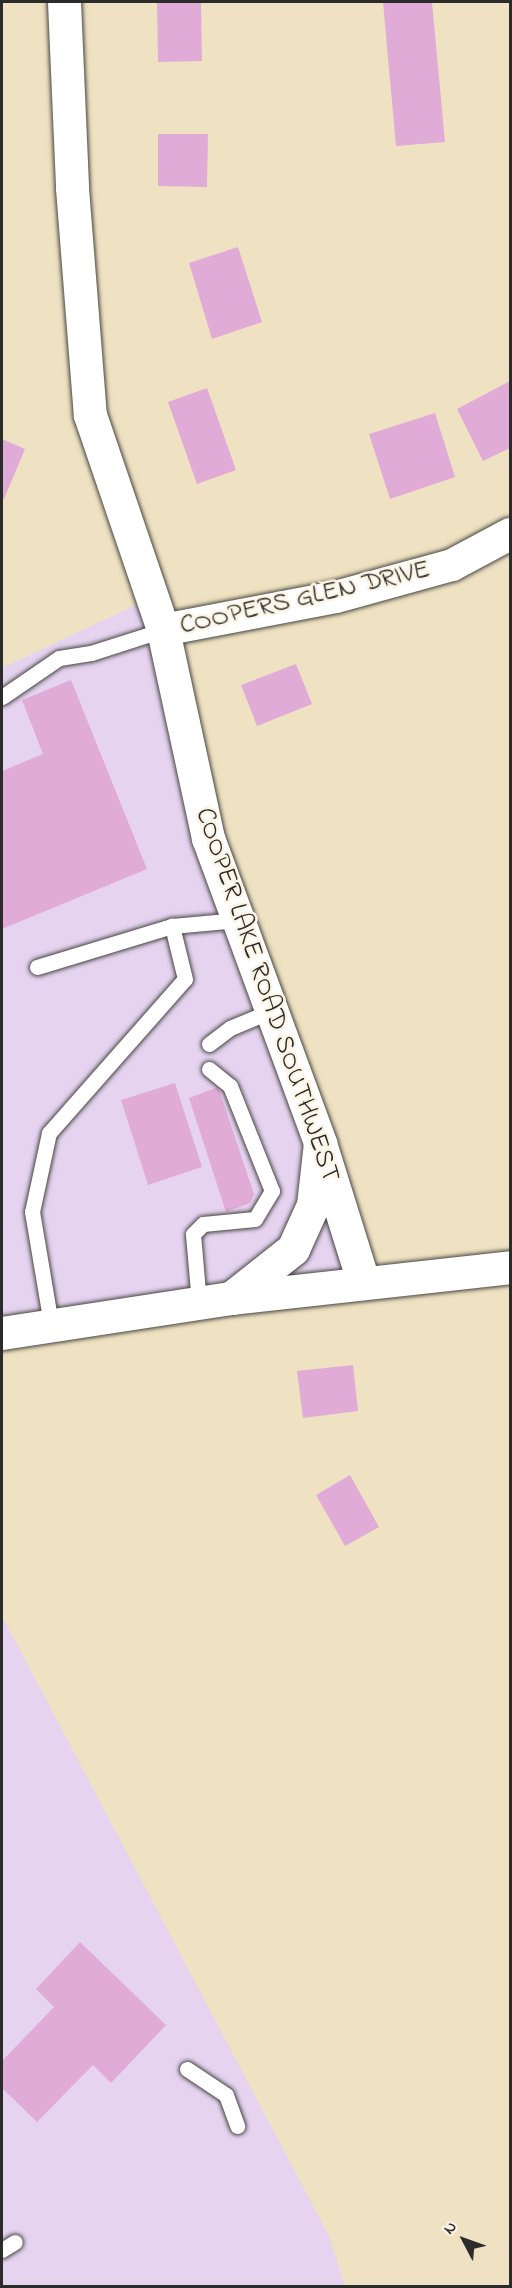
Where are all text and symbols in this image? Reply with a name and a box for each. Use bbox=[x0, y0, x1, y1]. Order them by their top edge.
street label: COOPERS GLEN DRIVE bbox=[177, 553, 433, 643]
street label: COOPER LAKE ROAD SOUTHWEST bbox=[188, 804, 346, 1186]
north arrow bbox=[434, 2210, 494, 2270]
text: N bbox=[438, 2216, 463, 2240]

